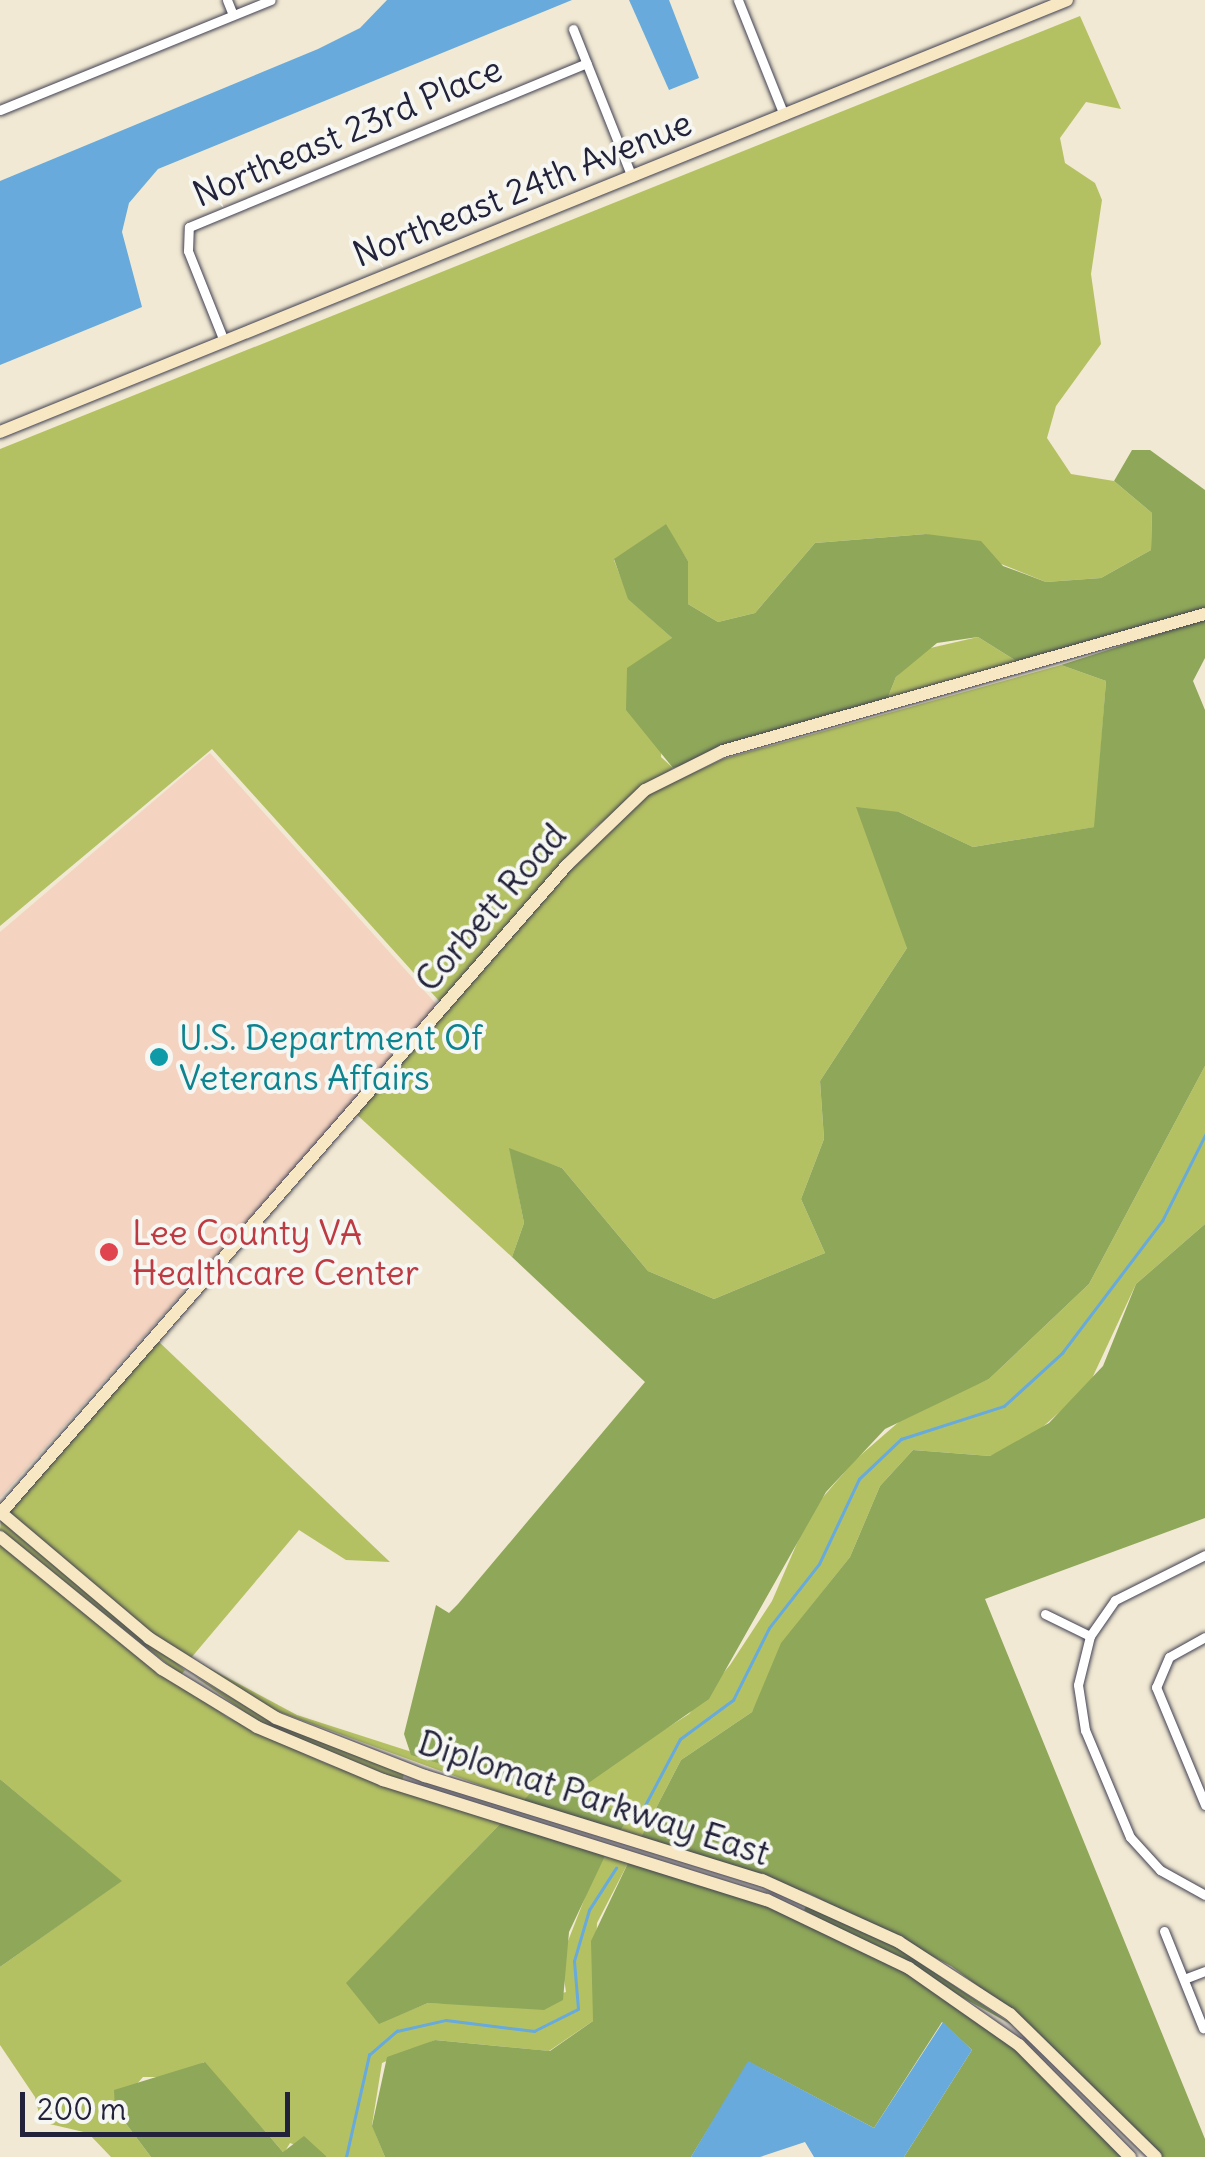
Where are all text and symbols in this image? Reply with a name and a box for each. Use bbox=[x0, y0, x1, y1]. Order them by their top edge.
street label: Northeast 23rd Place bbox=[186, 47, 508, 215]
street label: Northeast 24th Avenue bbox=[347, 101, 697, 275]
street label: Corbett Road bbox=[406, 814, 574, 1000]
place label: U.S. Department Of Veterans Affairs bbox=[179, 1016, 483, 1098]
marker: U.S. Department Of Veterans Affairs bbox=[148, 1046, 170, 1068]
place label: Lee County VA Healthcare Center bbox=[132, 1211, 419, 1293]
marker: Lee County VA Healthcare Center bbox=[96, 1239, 122, 1265]
street label: Diplomat Parkway East bbox=[413, 1720, 775, 1874]
scale bar bbox=[25, 2072, 295, 2134]
text: 200 m bbox=[37, 2090, 126, 2128]

